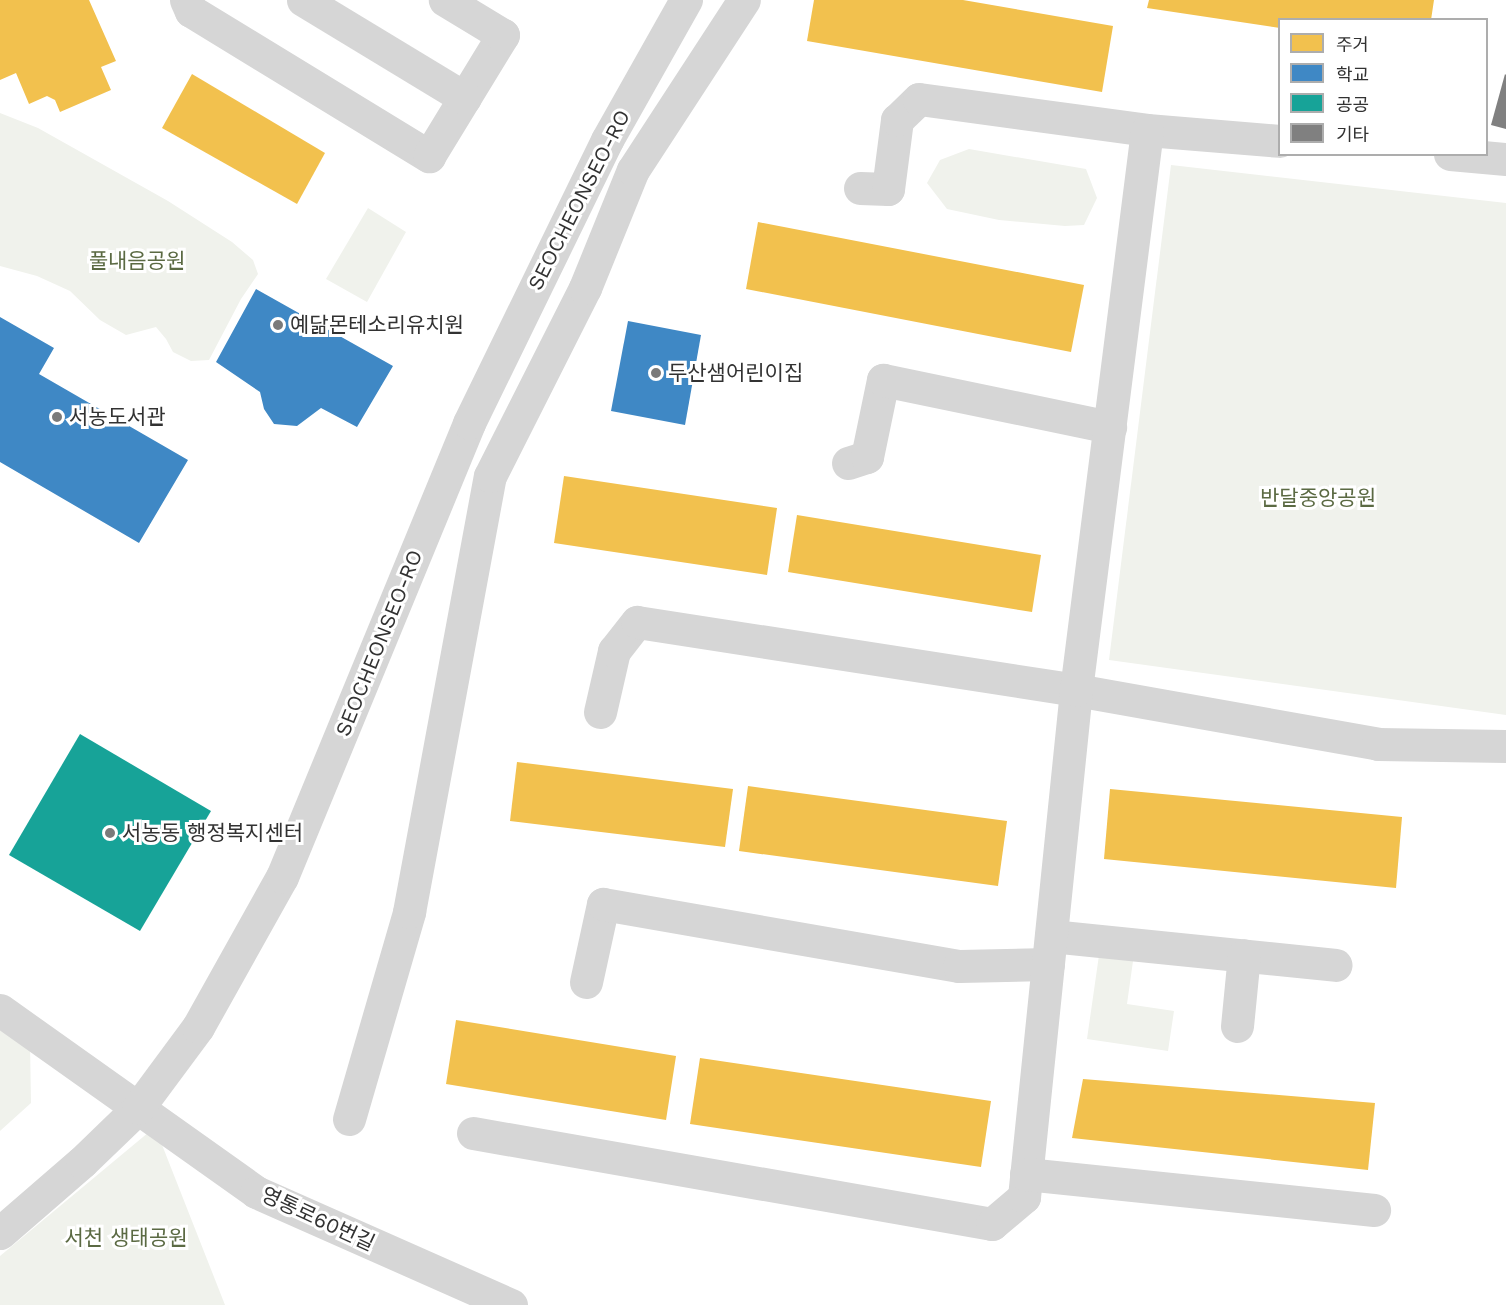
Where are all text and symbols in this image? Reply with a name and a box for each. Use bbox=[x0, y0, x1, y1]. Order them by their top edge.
legend bbox=[1278, 18, 1488, 156]
text: 주거 bbox=[1336, 34, 1369, 55]
text: 학교 bbox=[1336, 64, 1369, 85]
text: 공공 bbox=[1336, 94, 1369, 115]
street label: SEOCHEONSEO-RO bbox=[523, 106, 635, 294]
text: 기타 bbox=[1336, 124, 1369, 145]
park label: 풀내음공원 bbox=[89, 248, 185, 274]
place label: 예닮몬테소리유치원 bbox=[290, 312, 464, 338]
marker: 예닮몬테소리유치원 bbox=[271, 318, 285, 332]
place label: 두산샘어린이집 bbox=[668, 360, 803, 386]
marker: 두산샘어린이집 bbox=[649, 366, 663, 380]
place label: 서농도서관 bbox=[69, 404, 166, 430]
marker: 서농도서관 bbox=[50, 410, 64, 424]
park label: 반달중앙공원 bbox=[1260, 485, 1376, 511]
street label: SEOCHEONSEO-RO bbox=[330, 546, 428, 740]
place label: 서농동 행정복지센터 bbox=[122, 820, 303, 846]
marker: 서농동 행정복지센터 bbox=[103, 826, 117, 840]
street label: 영통로60번길 bbox=[257, 1182, 379, 1256]
park label: 서천 생태공원 bbox=[64, 1225, 188, 1251]

